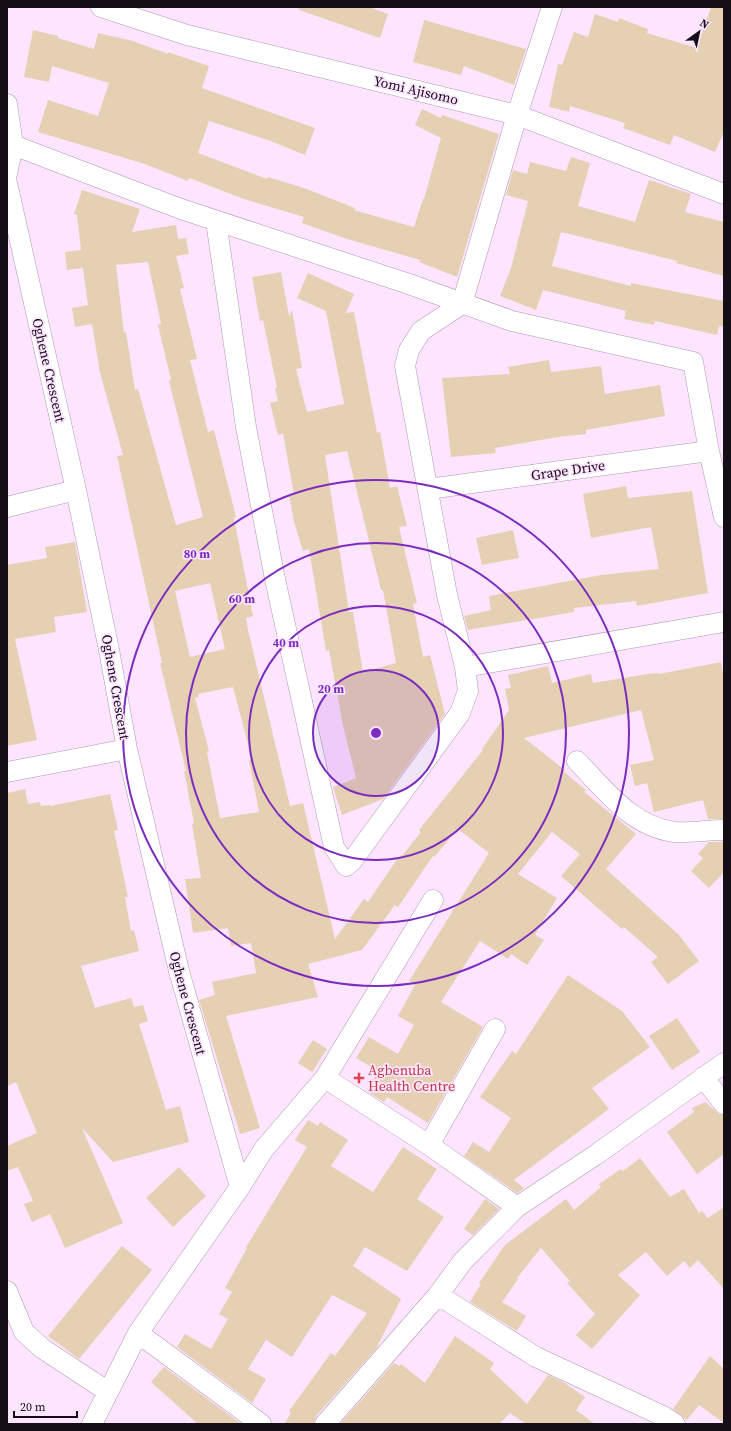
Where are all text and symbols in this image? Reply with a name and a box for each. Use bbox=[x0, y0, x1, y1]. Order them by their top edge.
north arrow bbox=[679, 12, 719, 52]
text: N bbox=[697, 16, 712, 33]
street label: Yomi Ajisomo bbox=[372, 71, 461, 110]
street label: Oghene Crescent bbox=[27, 316, 71, 424]
street label: Grape Drive bbox=[530, 455, 606, 485]
text: 80 m bbox=[184, 546, 210, 562]
text: 60 m bbox=[229, 591, 255, 607]
street label: Oghene Crescent bbox=[97, 633, 135, 741]
text: 40 m bbox=[273, 635, 299, 651]
text: 20 m bbox=[318, 681, 344, 697]
centre of rings bbox=[369, 726, 383, 740]
street label: Oghene Crescent bbox=[165, 949, 212, 1057]
place label: Agbenuba Health Centre bbox=[368, 1060, 455, 1096]
marker: Agbenuba Health Centre bbox=[353, 1072, 365, 1084]
scale bar bbox=[14, 1393, 77, 1419]
text: 20 m bbox=[20, 1399, 46, 1415]

